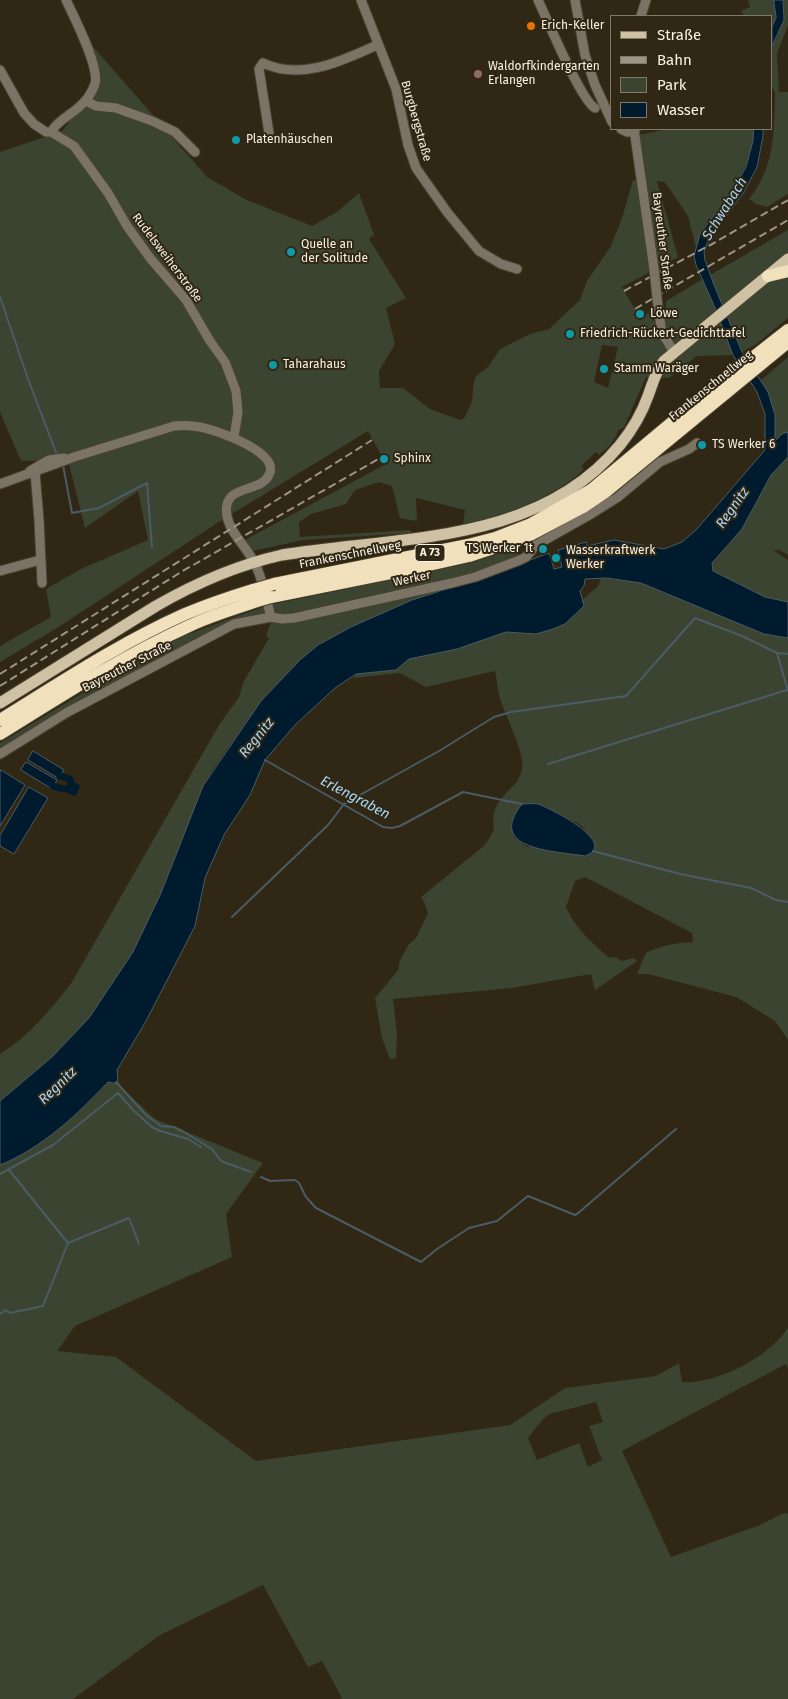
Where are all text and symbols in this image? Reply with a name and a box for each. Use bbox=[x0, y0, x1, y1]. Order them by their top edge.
legend bbox=[610, 15, 773, 130]
place label: Erich-Keller bbox=[541, 19, 605, 33]
marker: Erich-Keller bbox=[525, 20, 537, 32]
text: Straße bbox=[657, 26, 701, 44]
text: Bahn bbox=[657, 51, 692, 69]
place label: Waldorfkindergarten Erlangen bbox=[488, 60, 600, 88]
marker: Waldorfkindergarten Erlangen bbox=[472, 68, 484, 80]
text: Park bbox=[657, 76, 687, 94]
street label: Burgbergstraße bbox=[398, 79, 434, 163]
text: Wasser bbox=[657, 101, 705, 119]
place label: Platenhäuschen bbox=[246, 133, 333, 147]
marker: Platenhäuschen bbox=[230, 134, 242, 146]
water label: Schwabach bbox=[699, 174, 751, 244]
street label: Bayreuther Straße bbox=[649, 191, 675, 291]
street label: Rudelsweiherstraße bbox=[129, 211, 205, 305]
place label: Quelle an der Solitude bbox=[301, 238, 368, 266]
marker: Quelle an der Solitude bbox=[285, 246, 297, 258]
place label: Löwe bbox=[650, 307, 678, 321]
marker: Löwe bbox=[634, 308, 646, 320]
place label: Friedrich-Rückert-Gedichttafel bbox=[580, 327, 745, 341]
marker: Friedrich-Rückert-Gedichttafel bbox=[564, 328, 576, 340]
street label: Frankenschnellweg bbox=[666, 348, 756, 424]
place label: Taharahaus bbox=[283, 358, 346, 372]
marker: Taharahaus bbox=[267, 359, 279, 371]
place label: Stamm Waräger bbox=[614, 362, 699, 376]
marker: Stamm Waräger bbox=[598, 363, 610, 375]
place label: TS Werker 6 bbox=[712, 438, 775, 452]
marker: TS Werker 6 bbox=[696, 439, 708, 451]
place label: Sphinx bbox=[394, 452, 431, 466]
marker: Sphinx bbox=[378, 453, 390, 465]
water label: Regnitz bbox=[713, 484, 753, 532]
street label: Frankenschnellweg bbox=[298, 538, 402, 572]
place label: TS Werker 1t bbox=[466, 542, 533, 556]
marker: TS Werker 1t bbox=[537, 543, 549, 555]
road number: A 73 bbox=[415, 544, 445, 562]
place label: Wasserkraftwerk Werker bbox=[566, 544, 655, 572]
marker: Wasserkraftwerk Werker bbox=[550, 552, 562, 564]
street label: Werker bbox=[392, 568, 432, 590]
street label: Bayreuther Straße bbox=[80, 638, 174, 696]
water label: Regnitz bbox=[236, 715, 278, 761]
water label: Erlengraben bbox=[317, 773, 393, 823]
water label: Regnitz bbox=[35, 1064, 81, 1108]

